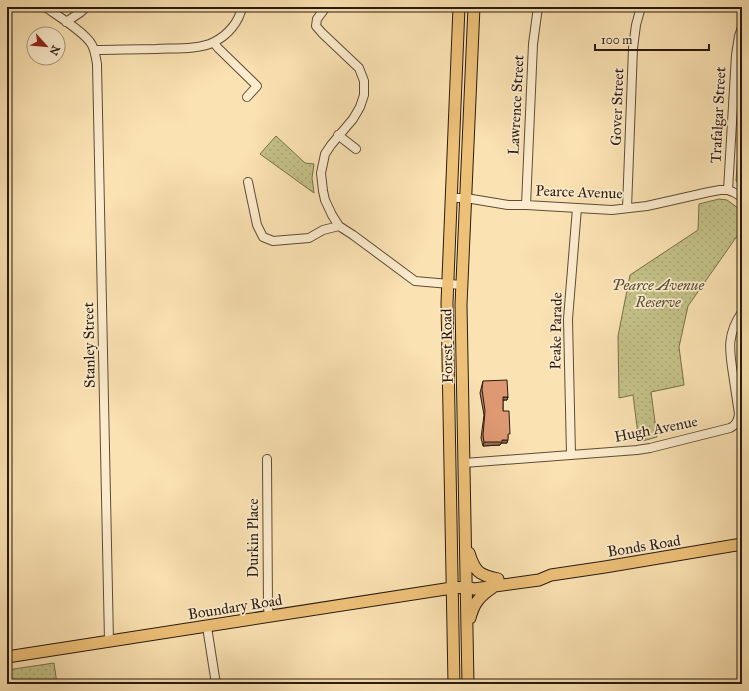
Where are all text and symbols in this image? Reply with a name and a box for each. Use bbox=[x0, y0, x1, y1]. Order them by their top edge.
north arrow bbox=[26, 26, 66, 66]
scale bar bbox=[595, 26, 709, 52]
text: 100 m bbox=[601, 33, 632, 47]
text: N bbox=[46, 43, 62, 58]
street label: Lawrence Street bbox=[504, 54, 528, 155]
street label: Trafalgar Street bbox=[706, 66, 730, 164]
street label: Gover Street bbox=[607, 67, 627, 146]
street label: Pearce Avenue bbox=[535, 181, 623, 203]
park label: Pearce Avenue Reserve bbox=[612, 276, 704, 311]
street label: Peake Parade bbox=[546, 292, 566, 370]
street label: Stanley Street bbox=[79, 301, 99, 388]
street label: Forest Road bbox=[437, 308, 457, 384]
street label: Hugh Avenue bbox=[613, 412, 699, 446]
street label: Durkin Place bbox=[244, 498, 262, 578]
street label: Bonds Road bbox=[606, 531, 682, 561]
street label: Boundary Road bbox=[186, 591, 284, 623]

